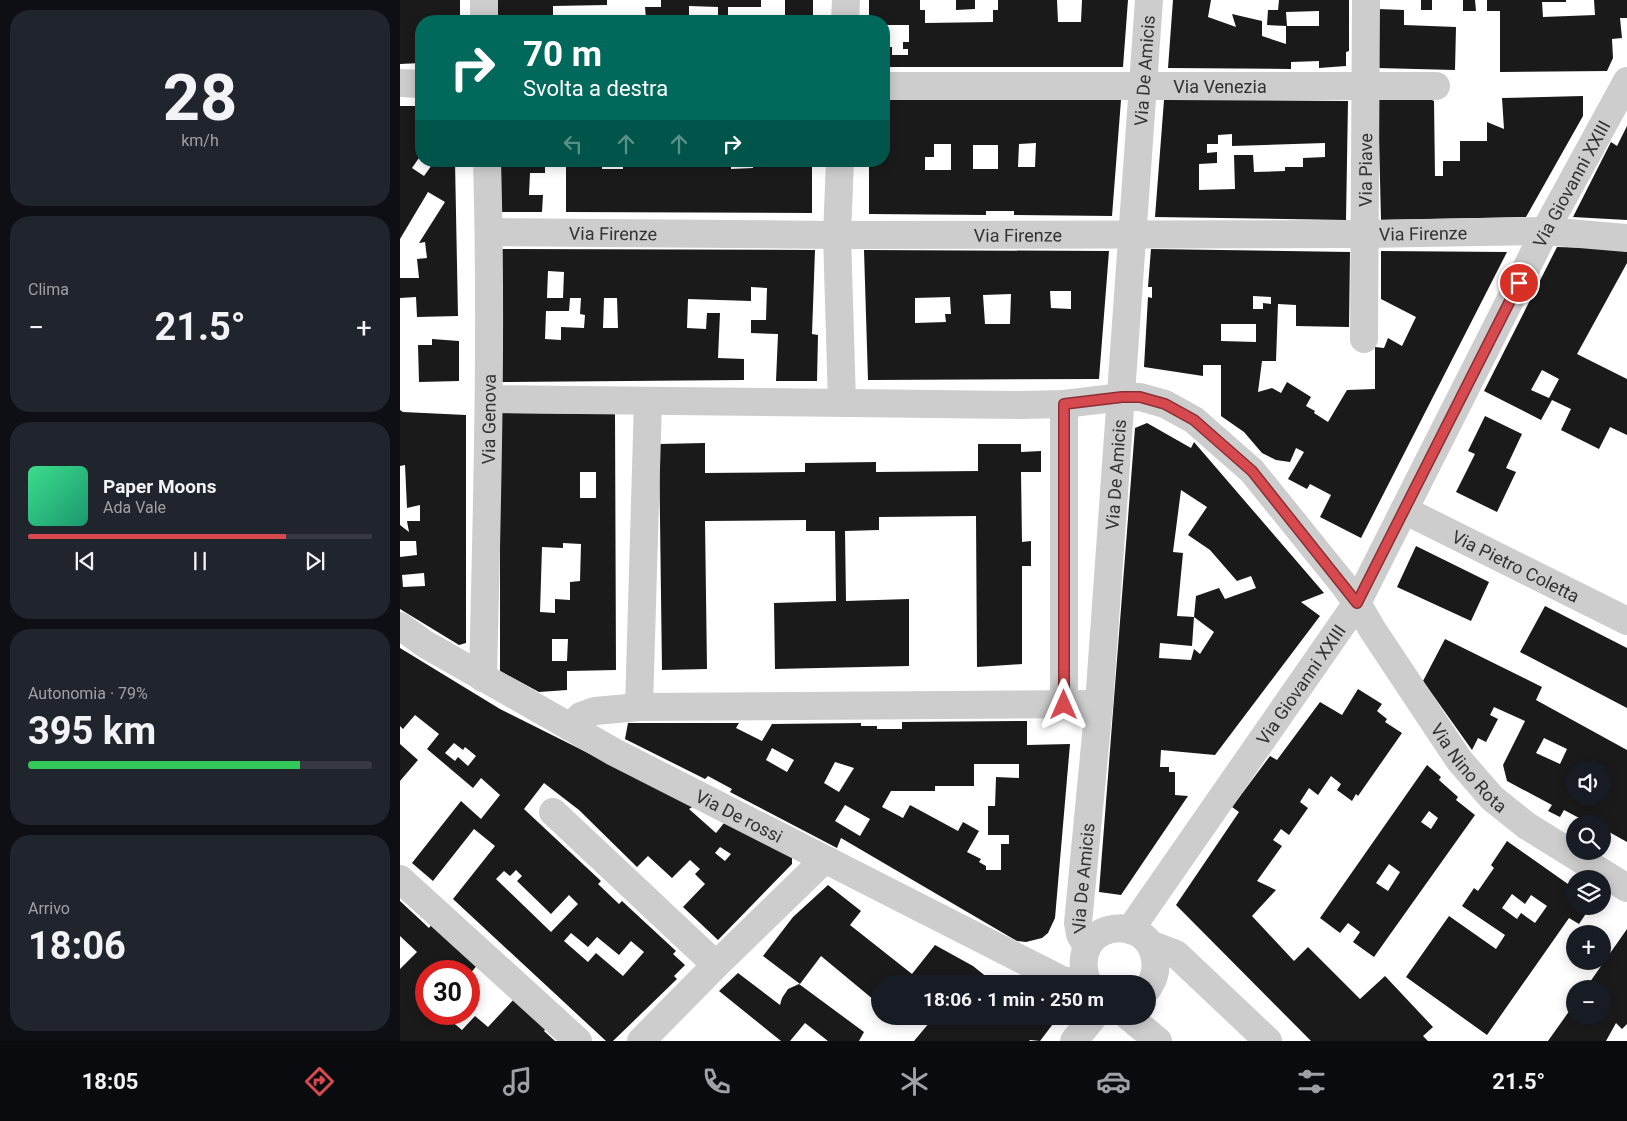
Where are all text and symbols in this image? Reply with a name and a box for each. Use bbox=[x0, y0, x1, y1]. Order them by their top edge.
street label: Via De Amicis bbox=[1130, 14, 1158, 127]
text: 70 m bbox=[523, 34, 602, 75]
icon: right bbox=[440, 35, 505, 100]
text: 28 bbox=[163, 60, 237, 136]
text: Svolta a destra bbox=[523, 76, 668, 101]
street label: Via Venezia bbox=[1173, 76, 1267, 97]
street label: Via Giovanni XXIII bbox=[1528, 116, 1614, 251]
icon: left bbox=[559, 130, 587, 158]
icon: ahead bbox=[612, 130, 640, 158]
icon: ahead bbox=[665, 130, 693, 158]
icon: right bbox=[718, 130, 746, 158]
text: km/h bbox=[181, 131, 219, 150]
street label: Via Piave bbox=[1354, 133, 1376, 207]
street label: Via Firenze bbox=[569, 222, 657, 244]
street label: Via Firenze bbox=[1379, 222, 1467, 244]
street label: Via Firenze bbox=[974, 224, 1062, 245]
pin bbox=[1498, 262, 1540, 304]
icon: arrive bbox=[1505, 269, 1533, 297]
text: Clima bbox=[28, 280, 69, 299]
text: 21.5° bbox=[154, 305, 246, 349]
text: − bbox=[28, 311, 44, 344]
text: + bbox=[356, 311, 372, 344]
street label: Via Genova bbox=[477, 374, 499, 464]
street label: Via De Amicis bbox=[1101, 418, 1130, 531]
text: Paper Moons bbox=[103, 475, 216, 498]
text: Ada Vale bbox=[103, 498, 166, 517]
street label: Via Pietro Coletta bbox=[1449, 525, 1583, 606]
icon: previous bbox=[71, 547, 99, 575]
icon: pause bbox=[186, 547, 214, 575]
icon: next bbox=[301, 547, 329, 575]
street label: Via Giovanni XXIII bbox=[1252, 620, 1349, 748]
position arrow bbox=[1037, 678, 1089, 730]
text: Autonomia · 79% bbox=[28, 684, 148, 703]
text: 395 km bbox=[28, 709, 156, 753]
street label: Via Nino Rota bbox=[1427, 719, 1511, 816]
map controls bbox=[1566, 760, 1611, 1025]
button: sound bbox=[1566, 760, 1611, 805]
street label: Via De rossi bbox=[692, 785, 786, 847]
button: search bbox=[1566, 815, 1611, 860]
street label: Via De Amicis bbox=[1067, 822, 1098, 935]
button: layers bbox=[1566, 870, 1611, 915]
text: Arrivo bbox=[28, 899, 70, 918]
text: 18:06 bbox=[28, 924, 126, 968]
button: + bbox=[1566, 925, 1611, 970]
speed limit sign: 30 bbox=[415, 960, 480, 1025]
button: − bbox=[1566, 980, 1611, 1025]
text: 18:06 · 1 min · 250 m bbox=[923, 988, 1104, 1011]
icon: directions bbox=[302, 1064, 337, 1099]
icon: music bbox=[500, 1064, 535, 1099]
icon: phone bbox=[699, 1064, 734, 1099]
icon: climate bbox=[897, 1064, 932, 1099]
icon: car bbox=[1096, 1064, 1131, 1099]
icon: filters bbox=[1294, 1064, 1329, 1099]
text: 18:05 bbox=[82, 1069, 138, 1094]
text: 21.5° bbox=[1492, 1069, 1545, 1094]

